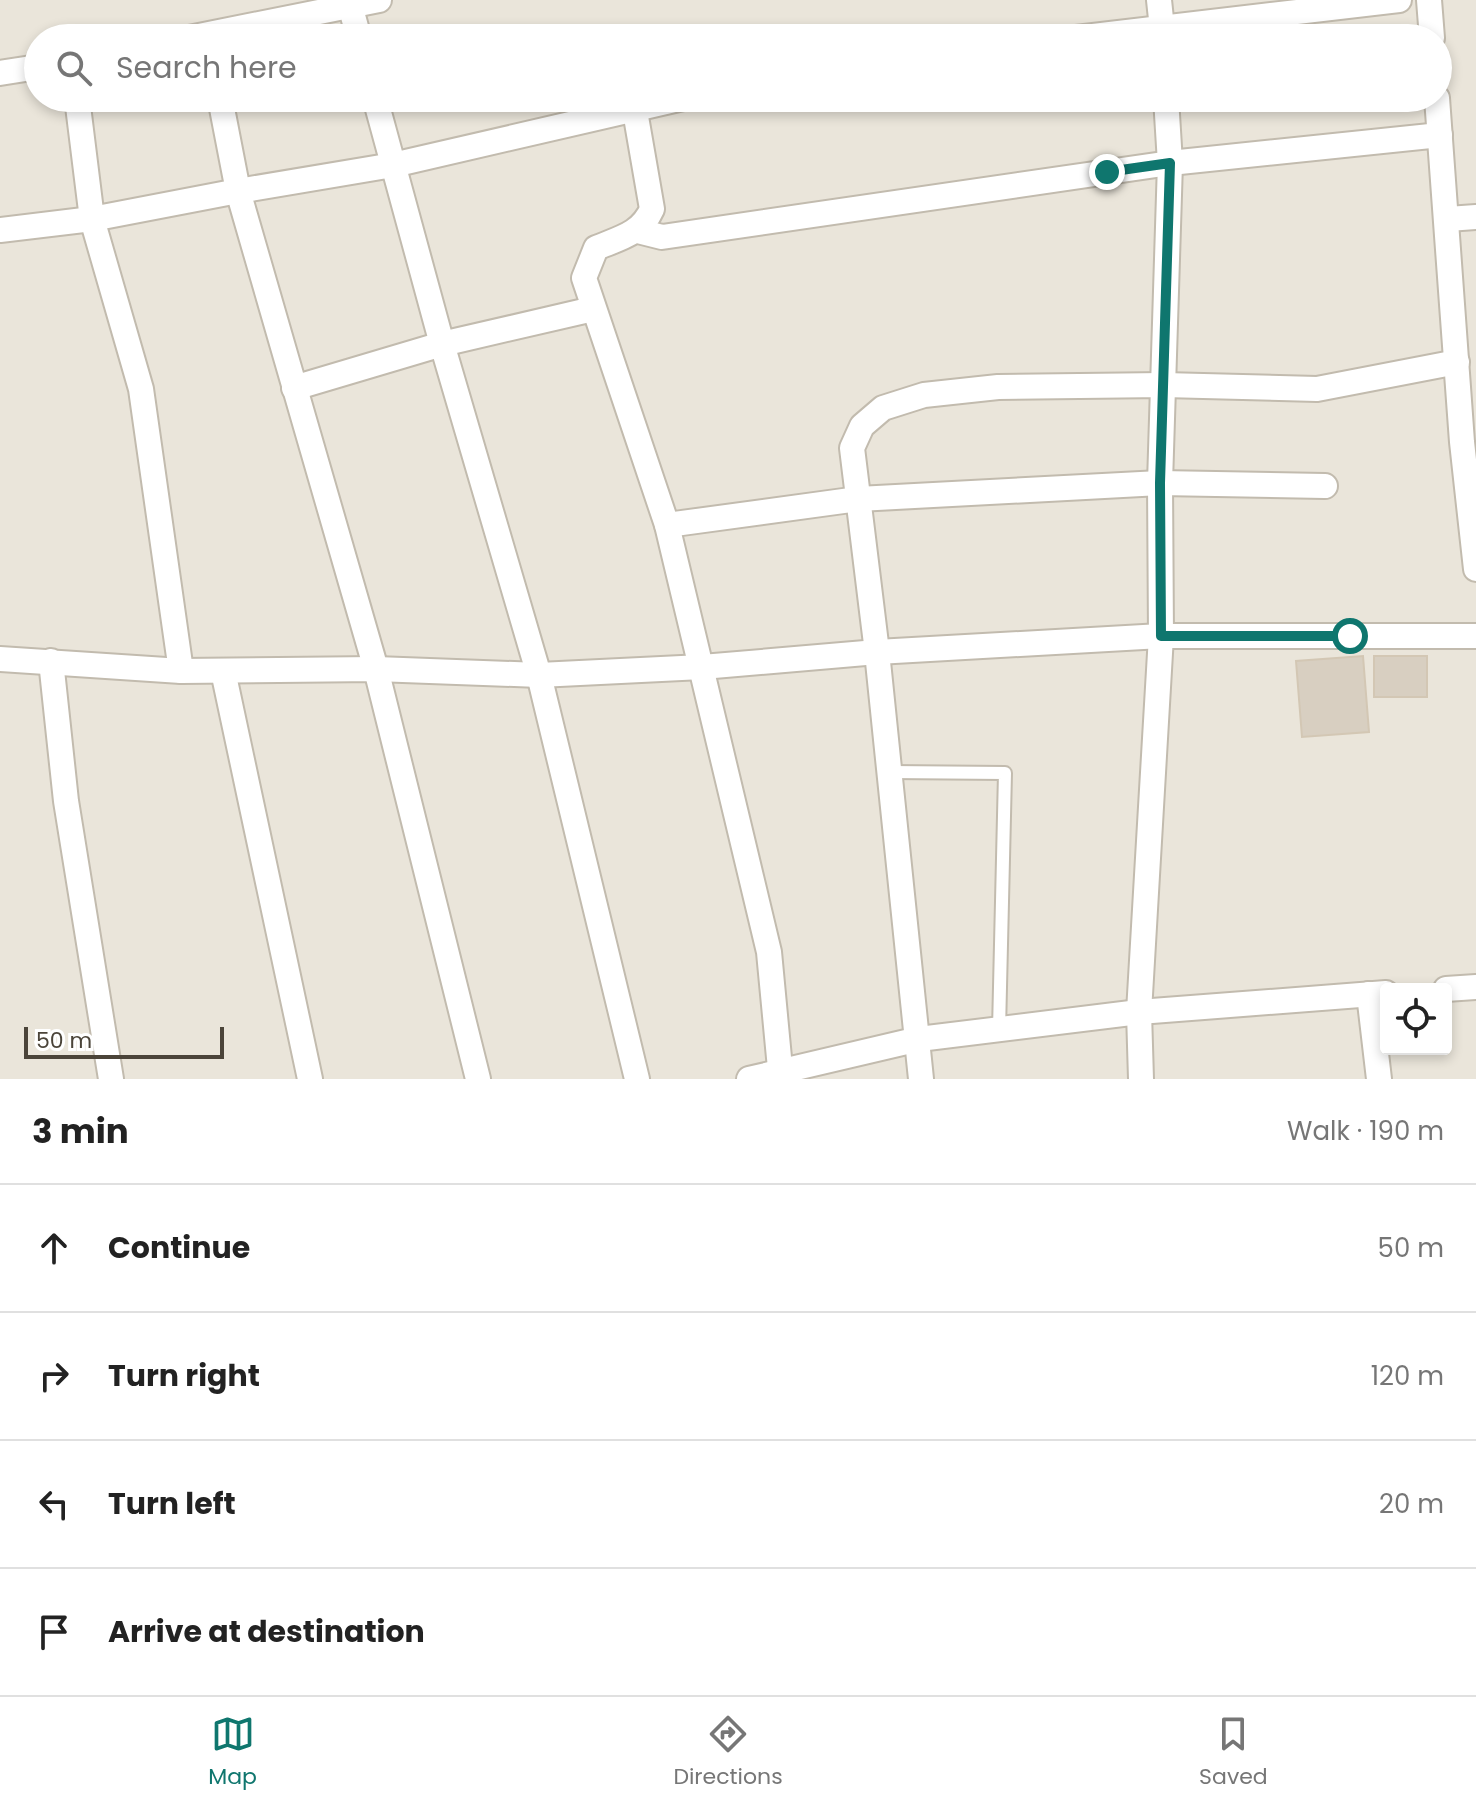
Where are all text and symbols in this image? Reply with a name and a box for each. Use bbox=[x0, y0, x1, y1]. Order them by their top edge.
search box bbox=[24, 24, 1452, 112]
icon: search bbox=[52, 46, 96, 90]
text: Search here bbox=[116, 46, 297, 89]
route end bbox=[1089, 154, 1125, 190]
route start bbox=[1332, 618, 1368, 654]
map controls bbox=[1380, 983, 1452, 1055]
button: locate bbox=[1380, 983, 1452, 1055]
scale bar bbox=[24, 1023, 224, 1059]
text: 50 m bbox=[36, 1025, 92, 1056]
text: 3 min bbox=[32, 1107, 129, 1155]
text: Walk · 190 m bbox=[1287, 1113, 1444, 1149]
icon: ahead bbox=[32, 1226, 76, 1270]
text: Continue bbox=[108, 1226, 250, 1269]
text: 50 m bbox=[1378, 1230, 1444, 1266]
icon: right bbox=[32, 1354, 76, 1398]
text: Turn right bbox=[108, 1354, 260, 1397]
text: 120 m bbox=[1371, 1358, 1444, 1394]
icon: left bbox=[32, 1482, 76, 1526]
text: Turn left bbox=[108, 1482, 236, 1525]
text: 20 m bbox=[1379, 1486, 1444, 1522]
icon: arrive bbox=[32, 1610, 76, 1654]
text: Arrive at destination bbox=[108, 1610, 425, 1653]
tab: Map bbox=[208, 1712, 257, 1793]
tab: Directions bbox=[673, 1712, 783, 1793]
tab: Saved bbox=[1199, 1712, 1268, 1793]

